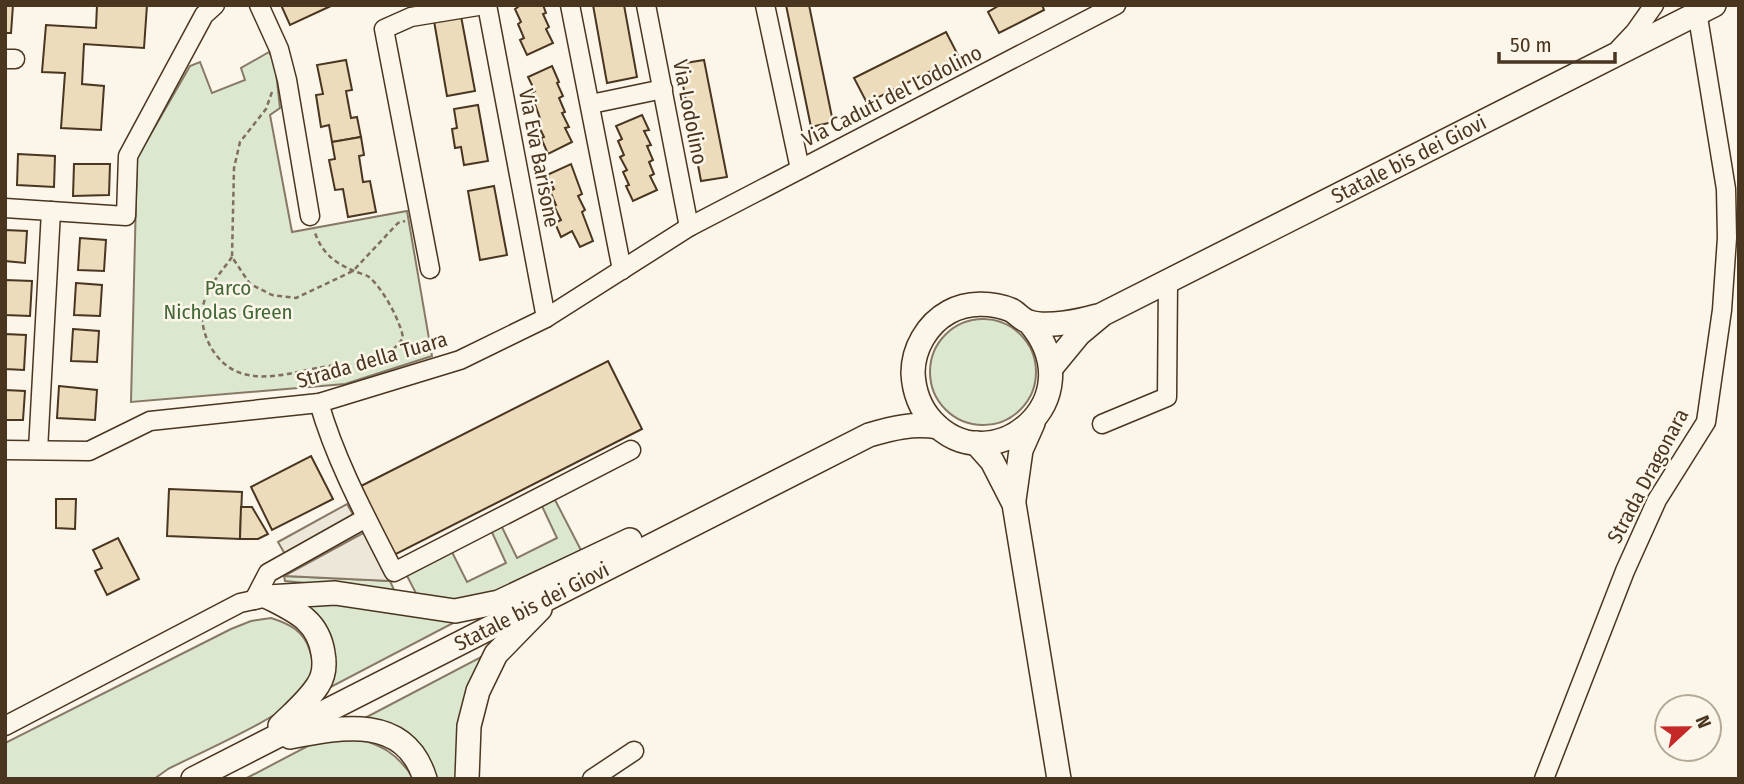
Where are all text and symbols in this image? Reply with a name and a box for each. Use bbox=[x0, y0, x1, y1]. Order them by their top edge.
scale bar bbox=[1499, 21, 1614, 65]
text: 50 m bbox=[1510, 32, 1552, 58]
street label: Via Caduti del Lodolino bbox=[798, 39, 986, 153]
street label: Via Lodolino bbox=[667, 57, 713, 167]
street label: Via Eva Barisone bbox=[513, 86, 565, 230]
street label: Statale bis dei Giovi bbox=[1327, 109, 1491, 209]
park label: Parco Nicholas Green bbox=[163, 275, 293, 325]
street label: Strada della Tuara bbox=[294, 326, 450, 394]
street label: Strada Dragonara bbox=[1602, 404, 1694, 548]
street label: Statale bis dei Giovi bbox=[450, 556, 613, 657]
north arrow bbox=[1653, 693, 1723, 763]
text: N bbox=[1691, 712, 1716, 731]

